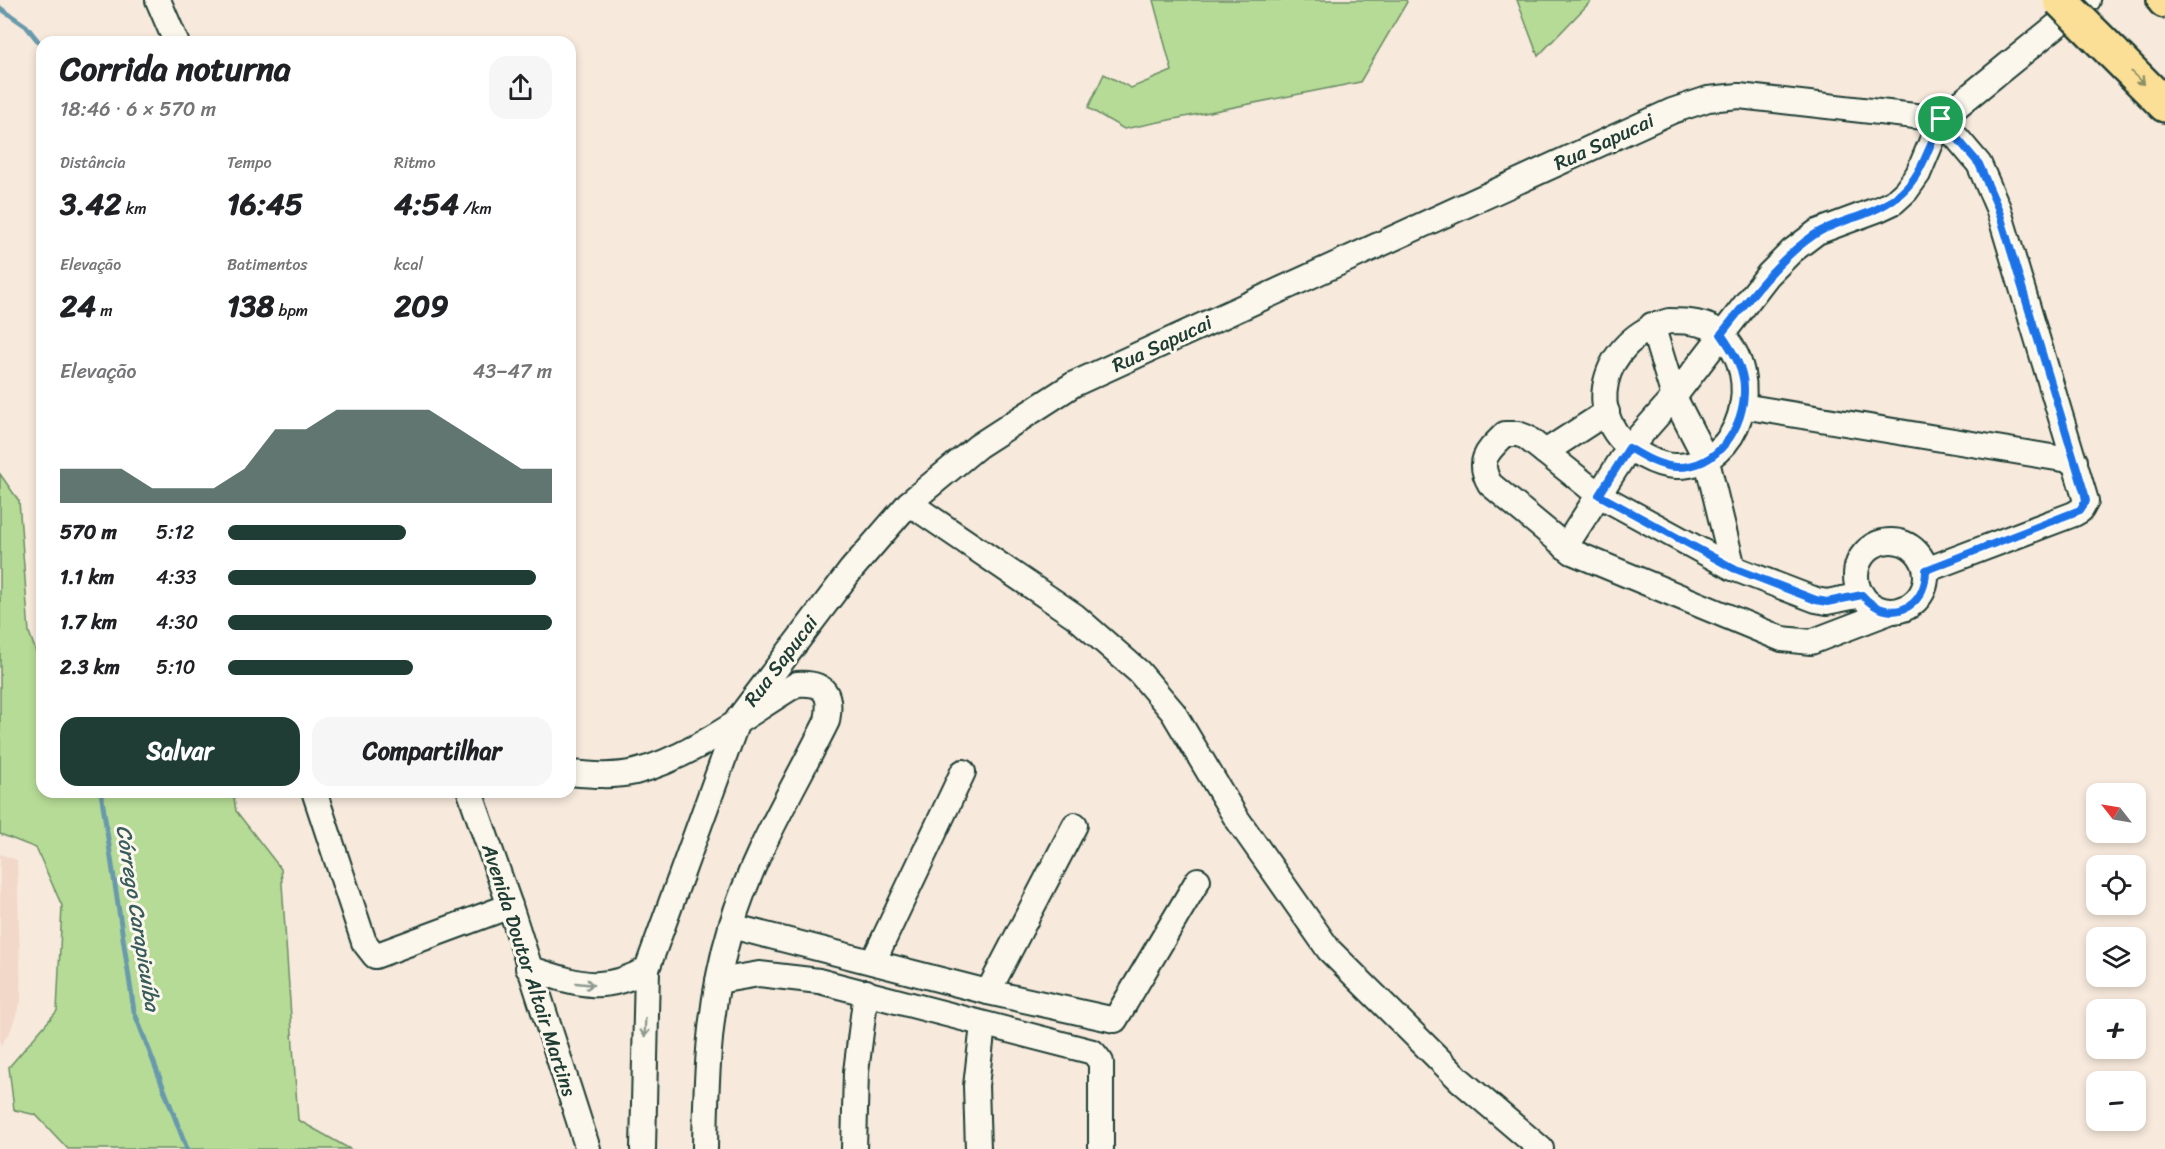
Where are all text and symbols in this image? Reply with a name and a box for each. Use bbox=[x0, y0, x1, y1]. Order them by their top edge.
text: Corrida noturna bbox=[60, 40, 291, 98]
button: share bbox=[489, 56, 552, 119]
one-way arrow bbox=[2131, 71, 2146, 86]
text: 18:46 · 6 × 570 m bbox=[60, 92, 216, 127]
pin bbox=[1915, 93, 1966, 144]
icon: arrive bbox=[1924, 102, 1957, 135]
street label: Rua Sapucai bbox=[1548, 103, 1661, 181]
text: Distância bbox=[60, 148, 126, 177]
text: Tempo bbox=[227, 148, 272, 177]
text: Ritmo bbox=[394, 148, 436, 177]
text: 3.42 bbox=[60, 177, 122, 231]
text: 16:45 bbox=[227, 177, 303, 231]
text: 4:54 bbox=[394, 177, 459, 231]
text: km bbox=[122, 194, 147, 223]
text: /km bbox=[459, 194, 492, 223]
text: Elevação bbox=[60, 250, 121, 279]
text: Batimentos bbox=[227, 250, 308, 279]
text: kcal bbox=[394, 250, 423, 279]
text: 24 bbox=[60, 279, 96, 333]
text: 138 bbox=[227, 279, 274, 333]
text: 209 bbox=[394, 279, 449, 333]
text: m bbox=[96, 296, 113, 325]
text: bpm bbox=[274, 296, 308, 325]
street label: Rua Sapucai bbox=[1106, 305, 1219, 383]
text: Elevação bbox=[60, 354, 136, 389]
text: 43–47 m bbox=[473, 354, 552, 389]
text: 570 m bbox=[60, 515, 117, 550]
text: 5:12 bbox=[156, 515, 194, 550]
text: 1.1 km bbox=[60, 560, 114, 595]
text: 4:33 bbox=[156, 560, 197, 595]
text: 1.7 km bbox=[60, 605, 117, 640]
text: 4:30 bbox=[156, 605, 198, 640]
street label: Rua Sapucai bbox=[735, 607, 828, 714]
text: 2.3 km bbox=[60, 650, 120, 685]
text: 5:10 bbox=[156, 650, 195, 685]
button: Salvar bbox=[60, 717, 300, 786]
button: Compartilhar bbox=[312, 717, 552, 786]
north arrow bbox=[2086, 783, 2146, 843]
map controls bbox=[2086, 783, 2146, 1131]
water label: Córrego Carapicuíba bbox=[105, 822, 172, 1015]
street label: Avenida Doutor Altair Martins bbox=[471, 838, 587, 1102]
button: locate bbox=[2086, 855, 2146, 915]
button: layers bbox=[2086, 927, 2146, 987]
one-way arrow bbox=[574, 979, 594, 990]
button: + bbox=[2086, 999, 2146, 1059]
one-way arrow bbox=[640, 1017, 651, 1037]
button: − bbox=[2086, 1071, 2146, 1131]

